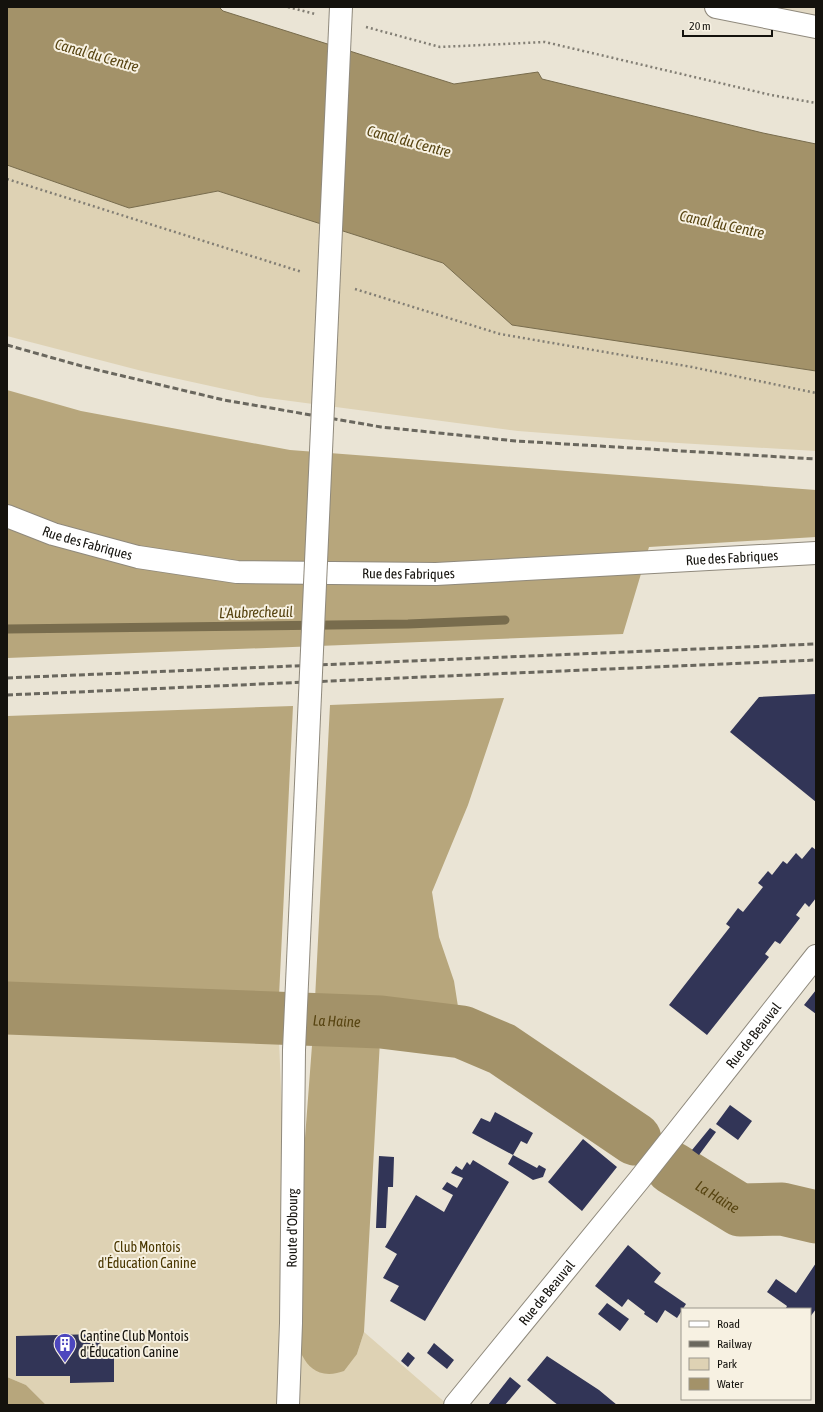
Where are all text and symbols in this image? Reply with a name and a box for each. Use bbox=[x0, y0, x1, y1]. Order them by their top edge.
scale bar bbox=[683, 12, 772, 38]
text: 20 m bbox=[689, 19, 711, 33]
water label: Canal du Centre bbox=[53, 35, 141, 75]
water label: Canal du Centre bbox=[365, 122, 453, 160]
water label: Canal du Centre bbox=[678, 207, 766, 241]
street label: Rue des Fabriques bbox=[40, 523, 134, 563]
street label: Rue des Fabriques bbox=[685, 547, 779, 568]
street label: Rue des Fabriques bbox=[362, 565, 455, 582]
water label: L'Aubrecheuil bbox=[219, 603, 293, 621]
street label: Rue de Beauval bbox=[722, 999, 784, 1071]
water label: La Haine bbox=[312, 1011, 361, 1030]
water label: La Haine bbox=[693, 1177, 743, 1216]
street label: Route d'Obourg bbox=[284, 1188, 300, 1268]
park label: Club Montois d'Éducation Canine bbox=[98, 1239, 196, 1271]
street label: Rue de Beauval bbox=[516, 1257, 578, 1328]
legend bbox=[681, 1308, 811, 1400]
text: Road bbox=[717, 1317, 740, 1331]
place label: Cantine Club Montois d'Éducation Canine bbox=[80, 1328, 189, 1360]
building icon: Cantine Club Montois d'Éducation Canine bbox=[52, 1331, 78, 1364]
text: Railway bbox=[717, 1337, 752, 1351]
text: Park bbox=[717, 1357, 738, 1371]
text: Water bbox=[717, 1377, 744, 1391]

